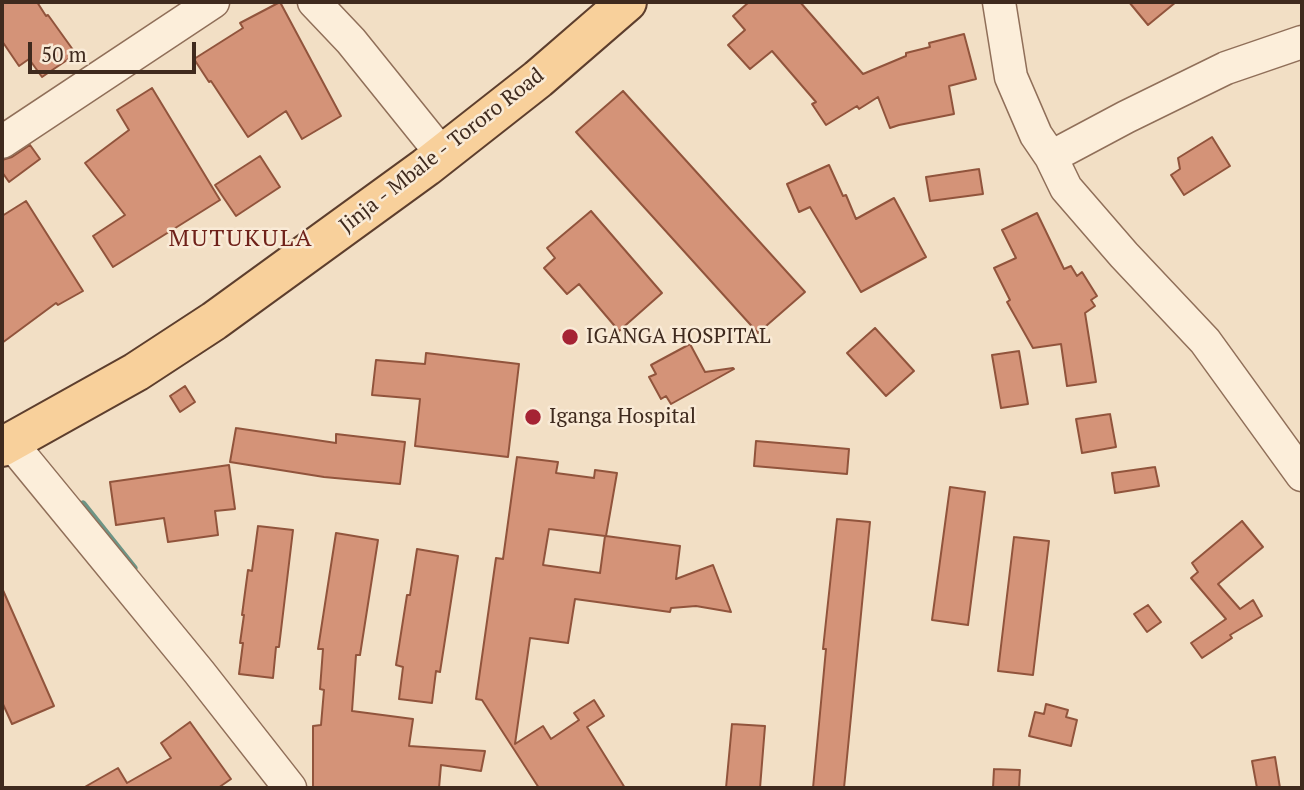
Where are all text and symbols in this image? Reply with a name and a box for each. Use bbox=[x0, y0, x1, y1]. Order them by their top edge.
scale bar bbox=[32, 28, 200, 72]
text: 50 m bbox=[41, 40, 87, 68]
street label: Jinja - Mbale - Tororo Road bbox=[335, 63, 549, 239]
district label: MUTUKULA bbox=[169, 225, 313, 253]
place label: IGANGA HOSPITAL bbox=[586, 324, 771, 350]
marker: IGANGA HOSPITAL bbox=[560, 327, 580, 347]
place label: Iganga Hospital bbox=[549, 404, 696, 430]
marker: Iganga Hospital bbox=[523, 407, 543, 427]

